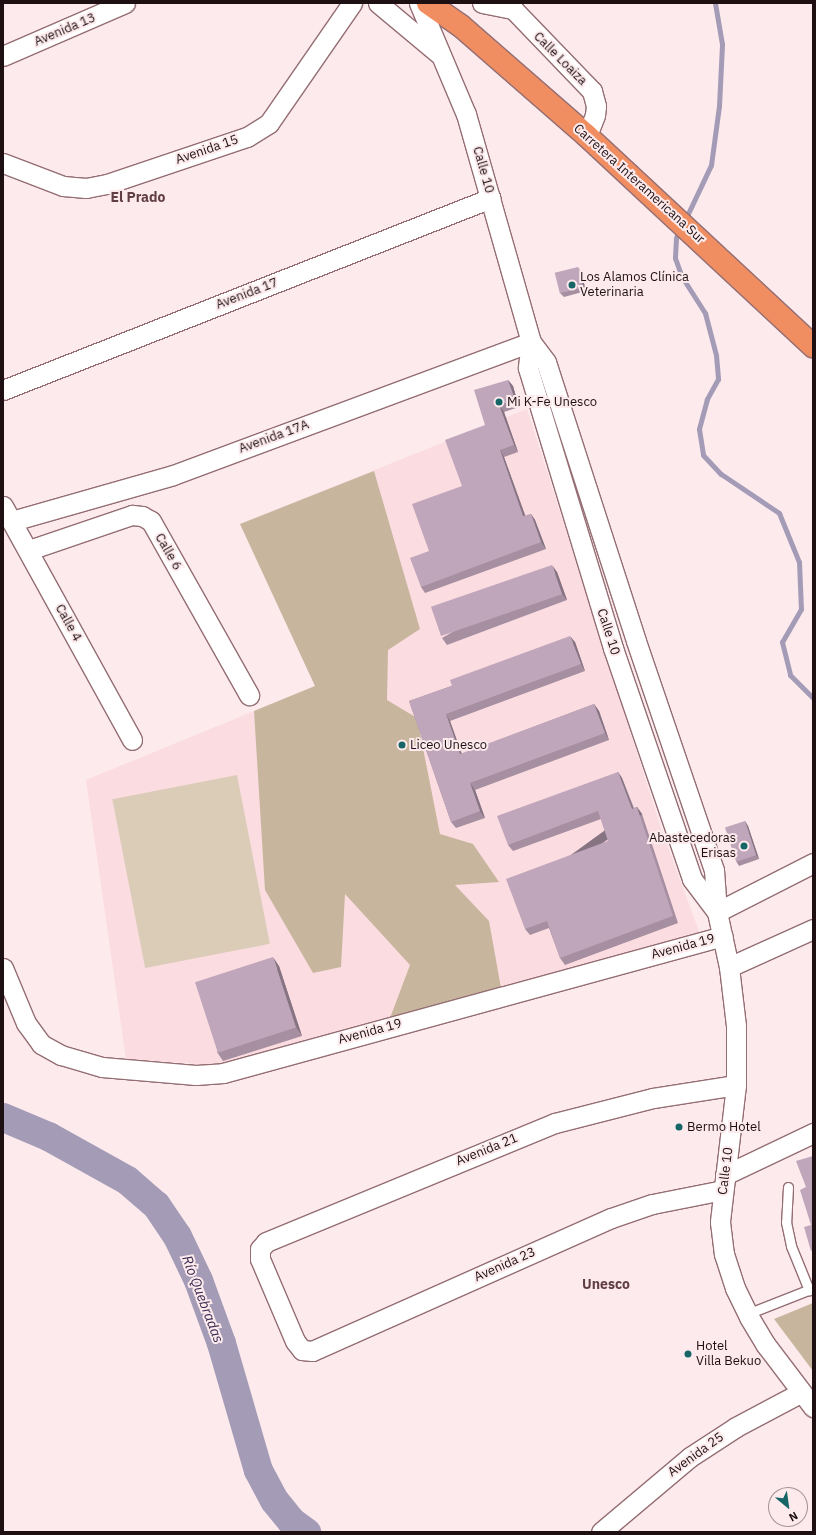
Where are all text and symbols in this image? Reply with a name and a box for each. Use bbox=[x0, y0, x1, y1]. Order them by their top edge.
street label: Avenida 13 bbox=[32, 10, 98, 50]
street label: Calle Loaiza bbox=[530, 29, 590, 89]
street label: Carretera Interamericana Sur bbox=[570, 121, 708, 247]
street label: Avenida 15 bbox=[174, 132, 240, 168]
street label: Calle 10 bbox=[469, 145, 497, 195]
district label: El Prado bbox=[111, 189, 165, 205]
place label: Los Alamos Clínica Veterinaria bbox=[580, 270, 689, 301]
street label: Avenida 17 bbox=[214, 275, 280, 313]
marker: Los Alamos Clínica Veterinaria bbox=[567, 280, 577, 290]
place label: Mi K-Fe Unesco bbox=[507, 394, 597, 410]
marker: Mi K-Fe Unesco bbox=[494, 397, 504, 407]
street label: Avenida 17A bbox=[237, 417, 311, 457]
street label: Calle 6 bbox=[151, 531, 185, 573]
street label: Calle 4 bbox=[51, 602, 85, 644]
street label: Calle 10 bbox=[593, 607, 623, 657]
place label: Liceo Unesco bbox=[410, 737, 487, 753]
marker: Liceo Unesco bbox=[397, 740, 407, 750]
place label: Abastecedoras Erisas bbox=[649, 831, 736, 862]
marker: Abastecedoras Erisas bbox=[739, 841, 749, 851]
street label: Avenida 19 bbox=[649, 931, 717, 963]
street label: Avenida 19 bbox=[336, 1016, 404, 1048]
place label: Bermo Hotel bbox=[687, 1119, 761, 1135]
marker: Bermo Hotel bbox=[674, 1122, 684, 1132]
street label: Avenida 21 bbox=[454, 1131, 520, 1169]
street label: Calle 10 bbox=[715, 1146, 737, 1196]
street label: Avenida 23 bbox=[472, 1245, 538, 1285]
water label: Río Quebradas bbox=[179, 1253, 227, 1345]
district label: Unesco bbox=[582, 1276, 630, 1292]
place label: Hotel Villa Bekuo bbox=[696, 1339, 761, 1370]
marker: Hotel Villa Bekuo bbox=[683, 1349, 693, 1359]
street label: Avenida 25 bbox=[665, 1430, 727, 1480]
north arrow bbox=[768, 1487, 808, 1527]
text: N bbox=[786, 1509, 800, 1525]

